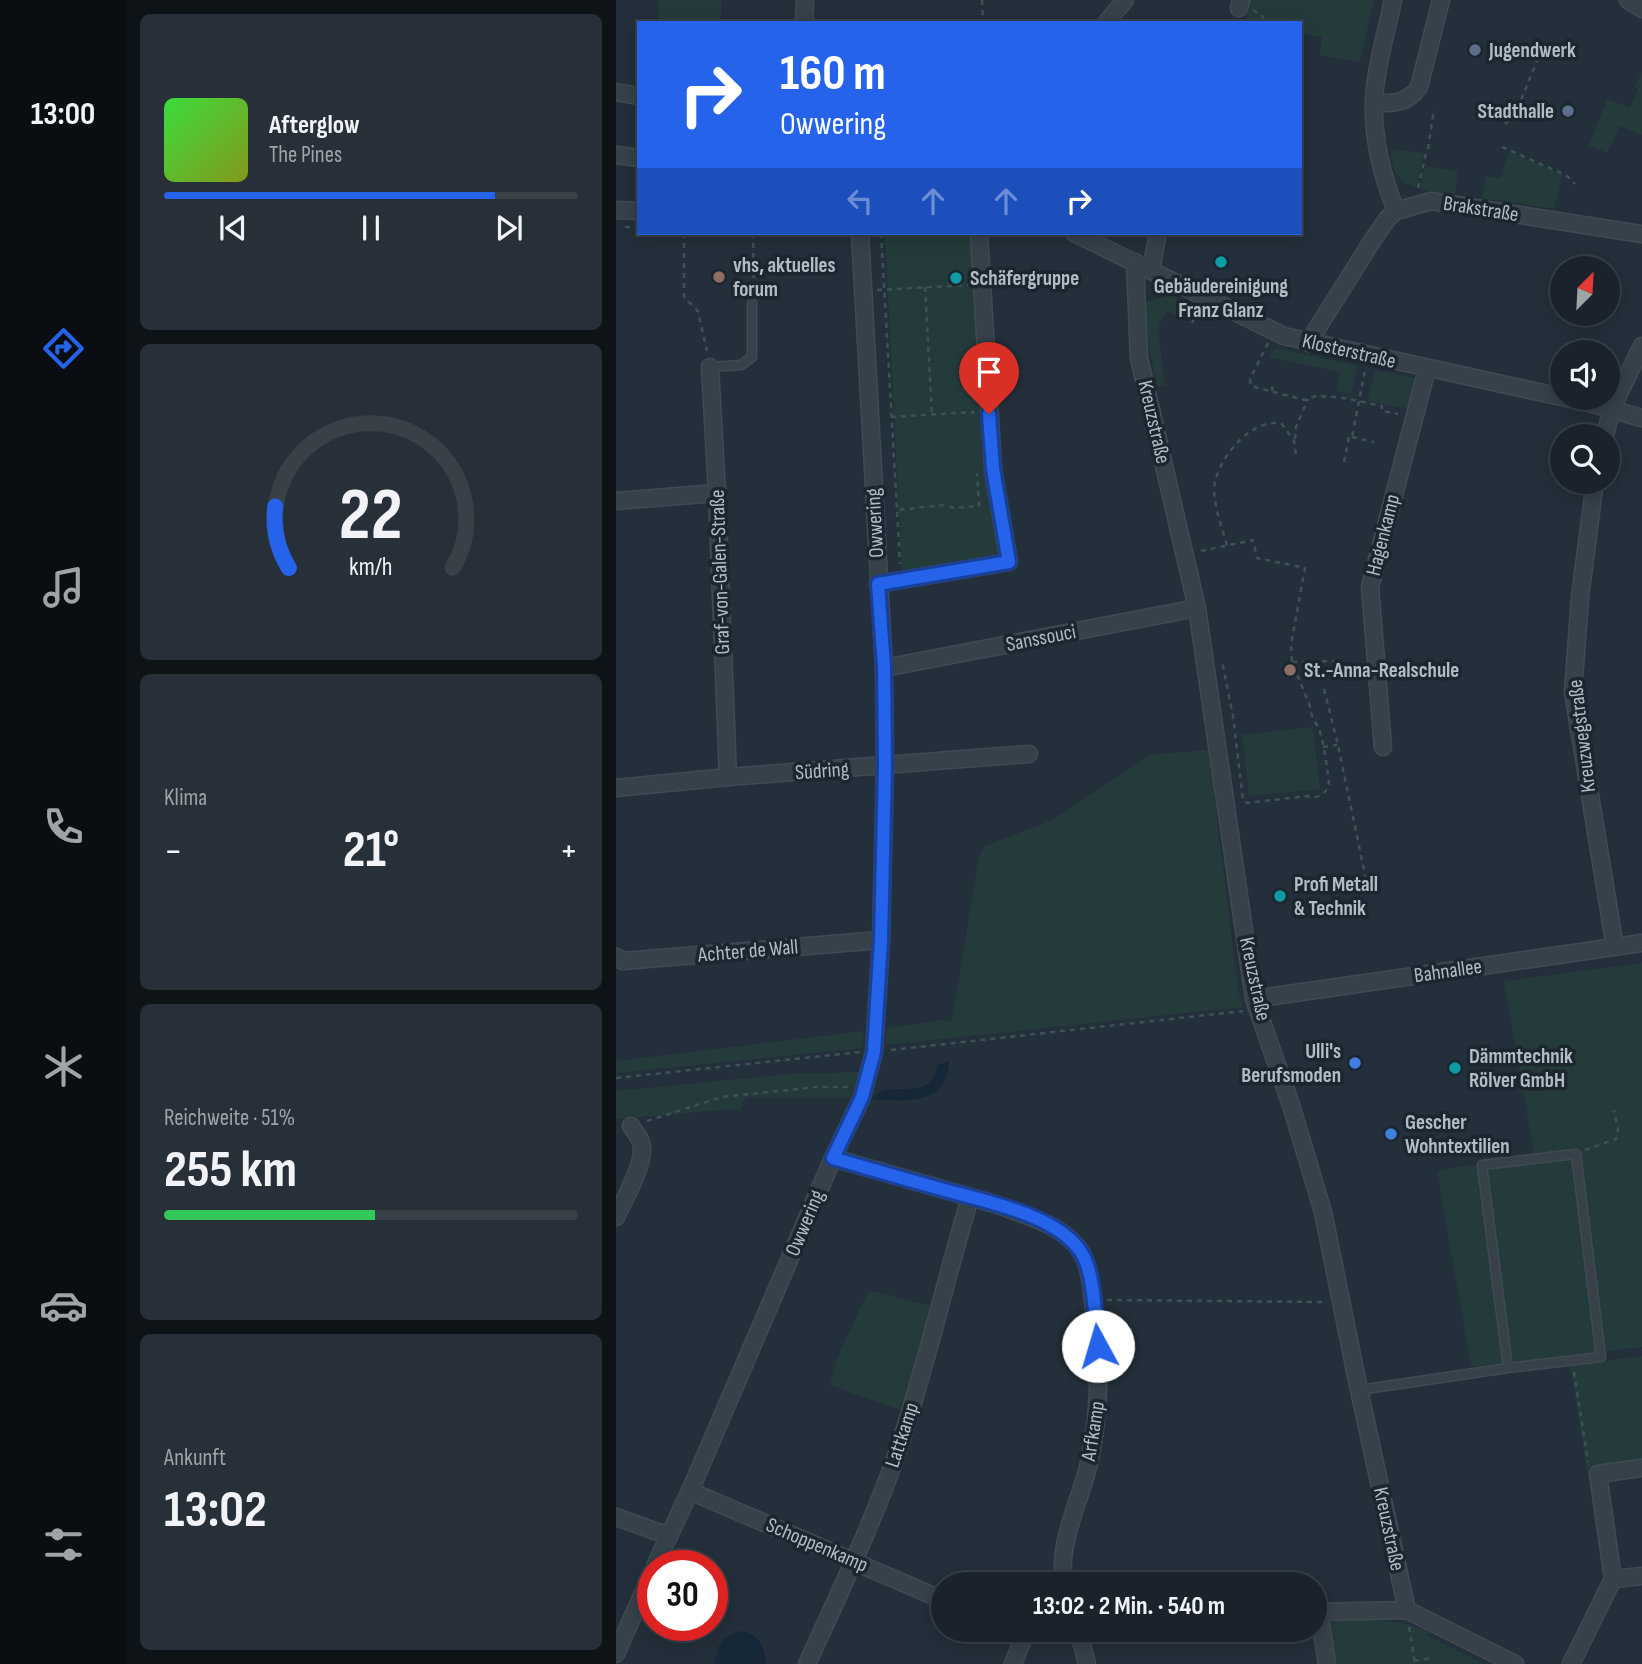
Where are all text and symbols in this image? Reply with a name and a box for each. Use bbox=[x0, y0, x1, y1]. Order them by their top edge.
place label: Jugendwerk bbox=[1488, 38, 1576, 63]
marker: Jugendwerk bbox=[1467, 42, 1483, 58]
text: 160 m bbox=[780, 45, 886, 104]
icon: right bbox=[665, 49, 756, 140]
text: 13:00 bbox=[31, 95, 95, 134]
place label: Stadthalle bbox=[1478, 99, 1554, 124]
marker: Stadthalle bbox=[1560, 103, 1576, 119]
text: Owwering bbox=[780, 105, 886, 144]
text: Afterglow bbox=[269, 110, 360, 141]
text: The Pines bbox=[269, 141, 342, 169]
icon: left bbox=[841, 182, 879, 220]
icon: ahead bbox=[914, 182, 952, 220]
icon: ahead bbox=[987, 182, 1025, 220]
icon: right bbox=[1060, 182, 1098, 220]
street label: Brakstraße bbox=[1442, 191, 1520, 227]
icon: previous bbox=[214, 209, 252, 247]
icon: pause bbox=[352, 209, 390, 247]
icon: next bbox=[490, 209, 528, 247]
place label: vhs, aktuelles forum bbox=[733, 253, 836, 302]
marker: Gebäudereinigung Franz Glanz bbox=[1213, 254, 1229, 270]
north arrow bbox=[1550, 256, 1620, 326]
map controls bbox=[1550, 256, 1620, 494]
place label: Schäfergruppe bbox=[970, 266, 1079, 291]
marker: vhs, aktuelles forum bbox=[711, 269, 727, 285]
marker: Schäfergruppe bbox=[948, 270, 964, 286]
place label: Gebäudereinigung Franz Glanz bbox=[1154, 274, 1288, 323]
icon: directions bbox=[39, 324, 88, 373]
street label: Klosterstraße bbox=[1300, 328, 1398, 374]
button: sound bbox=[1550, 340, 1620, 410]
pin bbox=[959, 342, 1019, 414]
icon: arrive bbox=[970, 353, 1008, 391]
street label: Kreuzstraße bbox=[1132, 378, 1176, 466]
button: search bbox=[1550, 424, 1620, 494]
text: 22 bbox=[339, 472, 403, 560]
street label: Owwering bbox=[861, 488, 889, 558]
street label: Graf-von-Galen-Straße bbox=[705, 489, 735, 655]
street label: Hagenkamp bbox=[1361, 492, 1405, 578]
text: km/h bbox=[349, 552, 393, 583]
icon: music bbox=[39, 563, 88, 612]
street label: Sanssouci bbox=[1004, 619, 1078, 657]
place label: St.-Anna-Realschule bbox=[1304, 658, 1459, 683]
marker: St.-Anna-Realschule bbox=[1282, 662, 1298, 678]
street label: Kreuzwegstraße bbox=[1563, 678, 1601, 794]
street label: Südring bbox=[794, 757, 850, 785]
text: Klima bbox=[164, 784, 207, 812]
icon: phone bbox=[39, 802, 88, 851]
text: 21° bbox=[343, 819, 399, 882]
text: − bbox=[164, 829, 183, 874]
text: + bbox=[559, 829, 578, 874]
place label: Profi Metall & Technik bbox=[1294, 872, 1378, 921]
marker: Profi Metall & Technik bbox=[1272, 888, 1288, 904]
street label: Achter de Wall bbox=[696, 934, 799, 968]
street label: Kreuzstraße bbox=[1234, 935, 1276, 1023]
street label: Bahnallee bbox=[1412, 954, 1484, 988]
place label: Ulli's Berufsmoden bbox=[1241, 1039, 1341, 1088]
icon: climate bbox=[39, 1042, 88, 1091]
place label: Dämmtechnik Rölver GmbH bbox=[1469, 1044, 1573, 1093]
marker: Ulli's Berufsmoden bbox=[1347, 1055, 1363, 1071]
marker: Dämmtechnik Rölver GmbH bbox=[1447, 1060, 1463, 1076]
text: Reichweite · 51% bbox=[164, 1104, 295, 1132]
place label: Gescher Wohntextilien bbox=[1405, 1110, 1510, 1159]
marker: Gescher Wohntextilien bbox=[1383, 1126, 1399, 1142]
text: 255 km bbox=[164, 1139, 297, 1202]
street label: Owwering bbox=[780, 1186, 830, 1260]
icon: car bbox=[39, 1281, 88, 1330]
position arrow bbox=[1061, 1309, 1135, 1383]
street label: Lattkamp bbox=[880, 1399, 924, 1471]
street label: Arfkamp bbox=[1076, 1399, 1110, 1464]
text: Ankunft bbox=[164, 1444, 226, 1472]
text: 13:02 bbox=[164, 1479, 267, 1542]
street label: Kreuzstraße bbox=[1368, 1485, 1410, 1573]
street label: Schoppenkamp bbox=[762, 1512, 872, 1578]
icon: filters bbox=[39, 1520, 88, 1569]
speed limit sign: 30 bbox=[637, 1550, 728, 1641]
text: 13:02 · 2 Min. · 540 m bbox=[1033, 1591, 1225, 1622]

